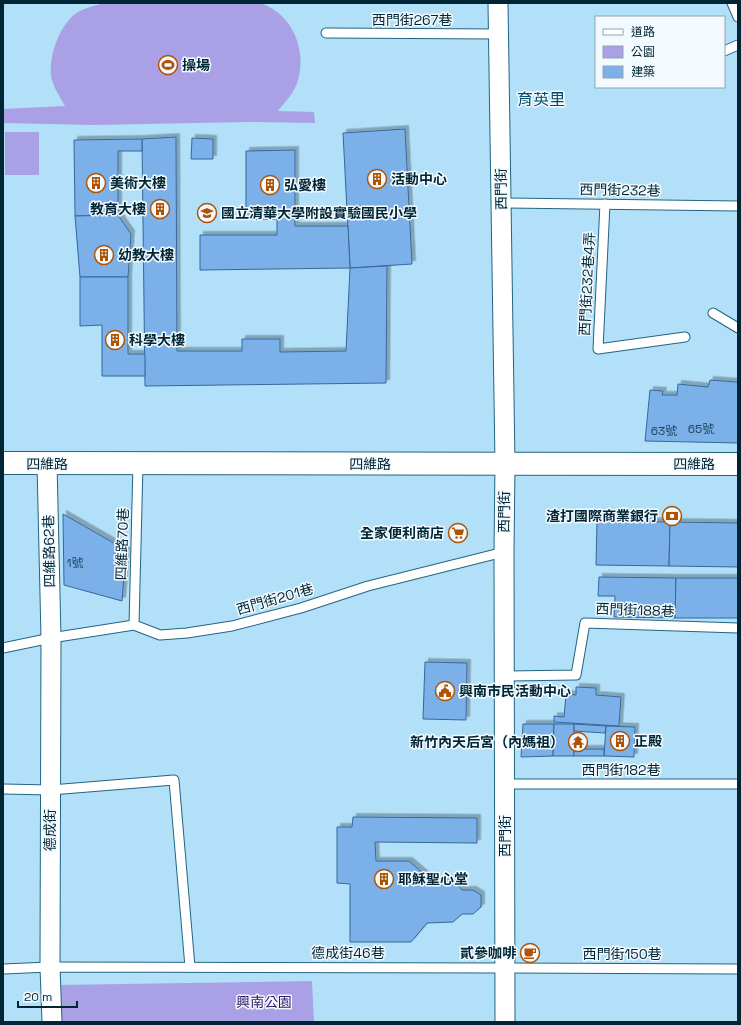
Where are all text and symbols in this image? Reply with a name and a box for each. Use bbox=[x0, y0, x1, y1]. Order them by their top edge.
street label: 西門街267巷 bbox=[372, 11, 452, 29]
legend bbox=[595, 16, 725, 88]
text: 道路 bbox=[631, 24, 655, 40]
text: 公園 bbox=[631, 44, 655, 60]
sports icon: 操場 bbox=[157, 54, 179, 76]
place label: 操場 bbox=[182, 56, 210, 74]
text: 建築 bbox=[631, 64, 655, 80]
district label: 育英里 bbox=[517, 89, 565, 110]
building icon: 活動中心 bbox=[366, 168, 388, 190]
street label: 西門街 bbox=[492, 168, 510, 210]
place label: 活動中心 bbox=[391, 170, 447, 188]
building icon: 美術大樓 bbox=[85, 172, 107, 194]
place label: 美術大樓 bbox=[110, 174, 166, 192]
building icon: 弘愛樓 bbox=[259, 174, 281, 196]
place label: 弘愛樓 bbox=[284, 176, 326, 194]
street label: 西門街232巷 bbox=[579, 180, 661, 200]
building icon: 教育大樓 bbox=[149, 198, 171, 220]
place label: 教育大樓 bbox=[90, 200, 146, 218]
school or university icon: 國立清華大學附設實驗國民小學 bbox=[196, 202, 218, 224]
place label: 國立清華大學附設實驗國民小學 bbox=[221, 204, 417, 222]
street label: 西門街232巷4弄 bbox=[575, 232, 599, 336]
building icon: 幼教大樓 bbox=[93, 244, 115, 266]
place label: 幼教大樓 bbox=[118, 246, 174, 264]
building icon: 科學大樓 bbox=[104, 329, 126, 351]
place label: 科學大樓 bbox=[129, 331, 185, 349]
house number: 65號 bbox=[688, 421, 714, 437]
house number: 63號 bbox=[651, 423, 677, 439]
street label: 四維路 bbox=[26, 455, 68, 473]
street label: 四維路 bbox=[349, 455, 391, 473]
street label: 四維路 bbox=[673, 455, 715, 473]
street label: 西門街 bbox=[495, 491, 513, 533]
bank icon: 渣打國際商業銀行 bbox=[661, 505, 683, 527]
street label: 四維路70巷 bbox=[112, 507, 132, 581]
place label: 渣打國際商業銀行 bbox=[546, 507, 658, 525]
street label: 四維路62巷 bbox=[39, 514, 59, 588]
supermarket icon: 全家便利商店 bbox=[447, 522, 469, 544]
place label: 全家便利商店 bbox=[360, 524, 444, 542]
house number: 1號 bbox=[66, 555, 84, 571]
street label: 西門街201巷 bbox=[234, 579, 316, 619]
street label: 西門街188巷 bbox=[595, 600, 675, 620]
public building icon: 興南市民活動中心 bbox=[434, 680, 456, 702]
place label: 興南市民活動中心 bbox=[459, 682, 571, 700]
building icon: 正殿 bbox=[609, 730, 631, 752]
temple icon: 新竹內天后宮（內媽祖） bbox=[567, 731, 589, 753]
place label: 正殿 bbox=[634, 732, 662, 750]
place label: 新竹內天后宮（內媽祖） bbox=[410, 733, 564, 751]
street label: 西門街182巷 bbox=[581, 761, 661, 779]
street label: 德成街 bbox=[41, 809, 59, 851]
street label: 西門街 bbox=[496, 815, 514, 857]
building icon: 耶穌聖心堂 bbox=[373, 868, 395, 890]
place label: 耶穌聖心堂 bbox=[398, 870, 468, 888]
cafe icon: 貳參咖啡 bbox=[519, 942, 541, 964]
street label: 德成街46巷 bbox=[311, 944, 385, 962]
place label: 貳參咖啡 bbox=[460, 944, 517, 962]
street label: 西門街150巷 bbox=[582, 945, 662, 963]
scale bar bbox=[18, 983, 77, 1009]
text: 20 m bbox=[24, 989, 52, 1005]
park label: 興南公園 bbox=[236, 993, 292, 1011]

